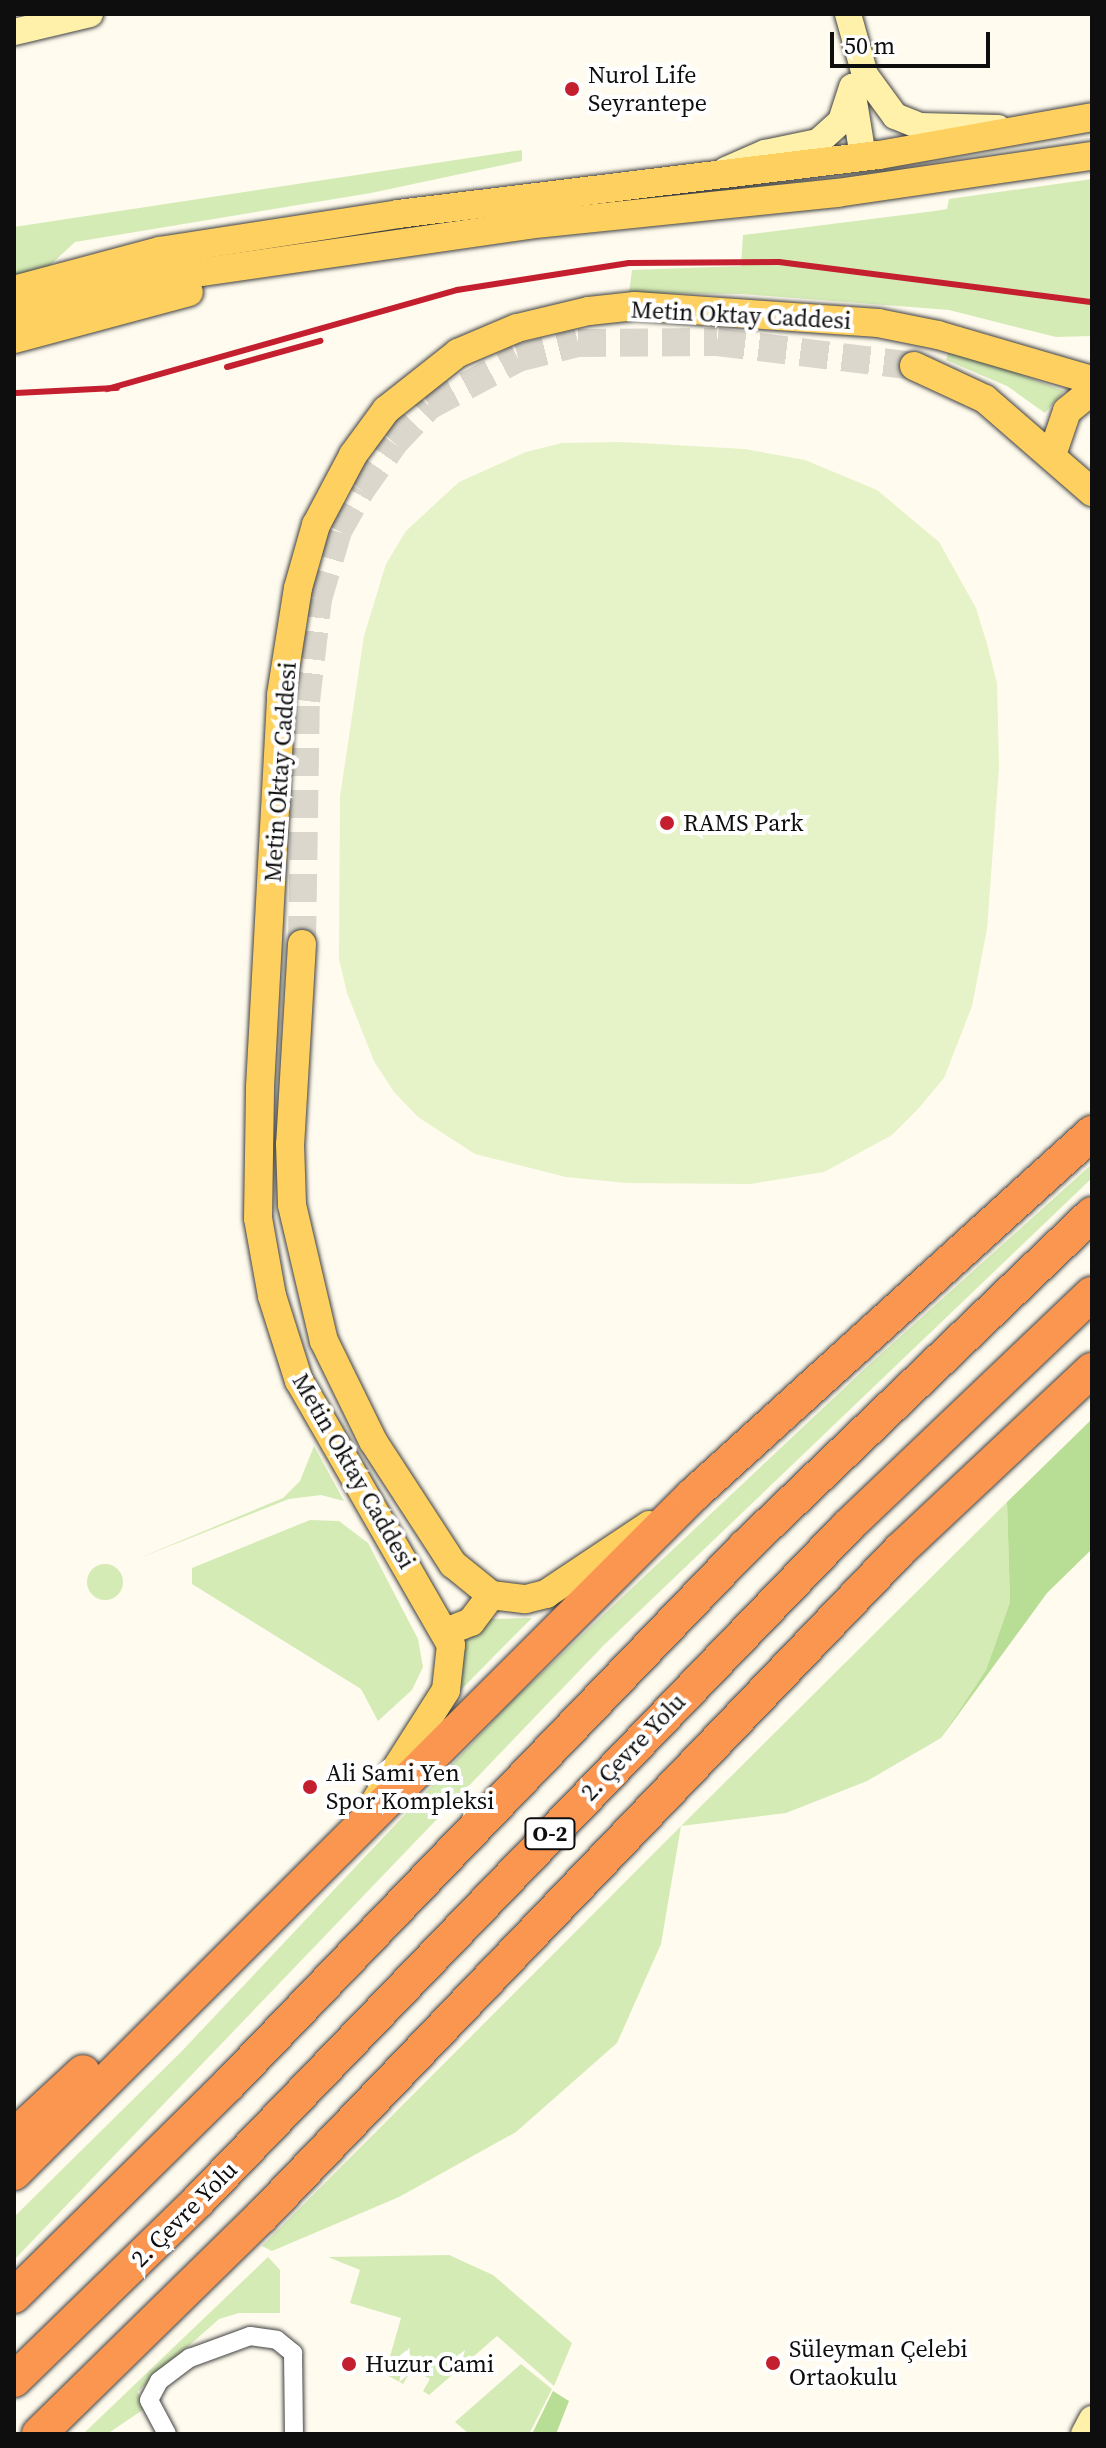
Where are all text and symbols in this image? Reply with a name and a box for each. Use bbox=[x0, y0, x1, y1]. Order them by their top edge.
scale bar bbox=[834, 16, 994, 66]
text: 50 m bbox=[844, 29, 895, 62]
place label: Nurol Life Seyrantepe bbox=[588, 61, 707, 117]
marker: Nurol Life Seyrantepe bbox=[563, 80, 581, 98]
street label: Metin Oktay Caddesi bbox=[630, 295, 852, 335]
street label: Metin Oktay Caddesi bbox=[258, 661, 302, 883]
place label: RAMS Park bbox=[683, 809, 803, 837]
marker: RAMS Park bbox=[658, 814, 676, 832]
street label: Metin Oktay Caddesi bbox=[286, 1368, 422, 1574]
street label: 2. Çevre Yolu bbox=[574, 1687, 692, 1807]
place label: Ali Sami Yen Spor Kompleksi bbox=[326, 1759, 494, 1815]
marker: Ali Sami Yen Spor Kompleksi bbox=[301, 1778, 319, 1796]
road number: O-2 bbox=[524, 1816, 576, 1852]
street label: 2. Çevre Yolu bbox=[125, 2155, 243, 2273]
place label: Süleyman Çelebi Ortaokulu bbox=[789, 2335, 968, 2391]
place label: Huzur Cami bbox=[365, 2350, 494, 2378]
marker: Süleyman Çelebi Ortaokulu bbox=[764, 2354, 782, 2372]
marker: Huzur Cami bbox=[340, 2355, 358, 2373]

